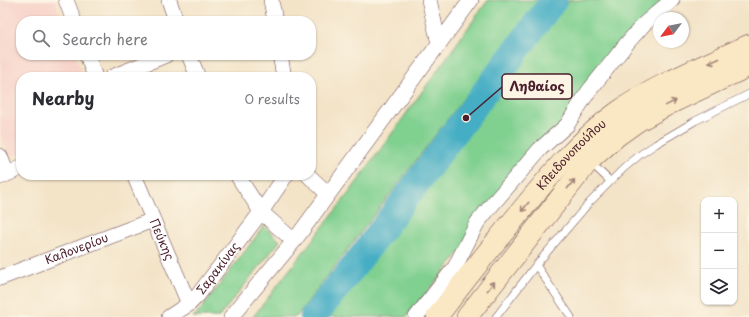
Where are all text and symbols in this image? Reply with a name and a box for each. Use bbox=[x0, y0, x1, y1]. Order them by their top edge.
north arrow bbox=[653, 12, 689, 48]
search box bbox=[16, 16, 316, 60]
icon: search bbox=[30, 27, 52, 49]
text: Search here bbox=[62, 27, 148, 50]
one-way arrow bbox=[708, 58, 720, 65]
callout: Ληθαίος bbox=[502, 74, 572, 99]
text: Ληθαίος bbox=[510, 76, 564, 95]
text: Nearby bbox=[32, 85, 94, 111]
text: 0 results bbox=[245, 89, 300, 108]
one-way arrow bbox=[665, 99, 677, 106]
street label: Κλειδονοπούλου bbox=[532, 114, 610, 194]
one-way arrow bbox=[566, 178, 575, 189]
map controls bbox=[701, 197, 737, 305]
button: + bbox=[701, 197, 737, 233]
one-way arrow bbox=[520, 201, 529, 212]
street label: Πεύκης bbox=[145, 215, 179, 263]
street label: Καλονερίου bbox=[42, 228, 111, 268]
button: − bbox=[701, 233, 737, 269]
street label: Σαρακίνας bbox=[192, 238, 243, 298]
button: layers bbox=[701, 269, 737, 305]
one-way arrow bbox=[486, 281, 495, 292]

